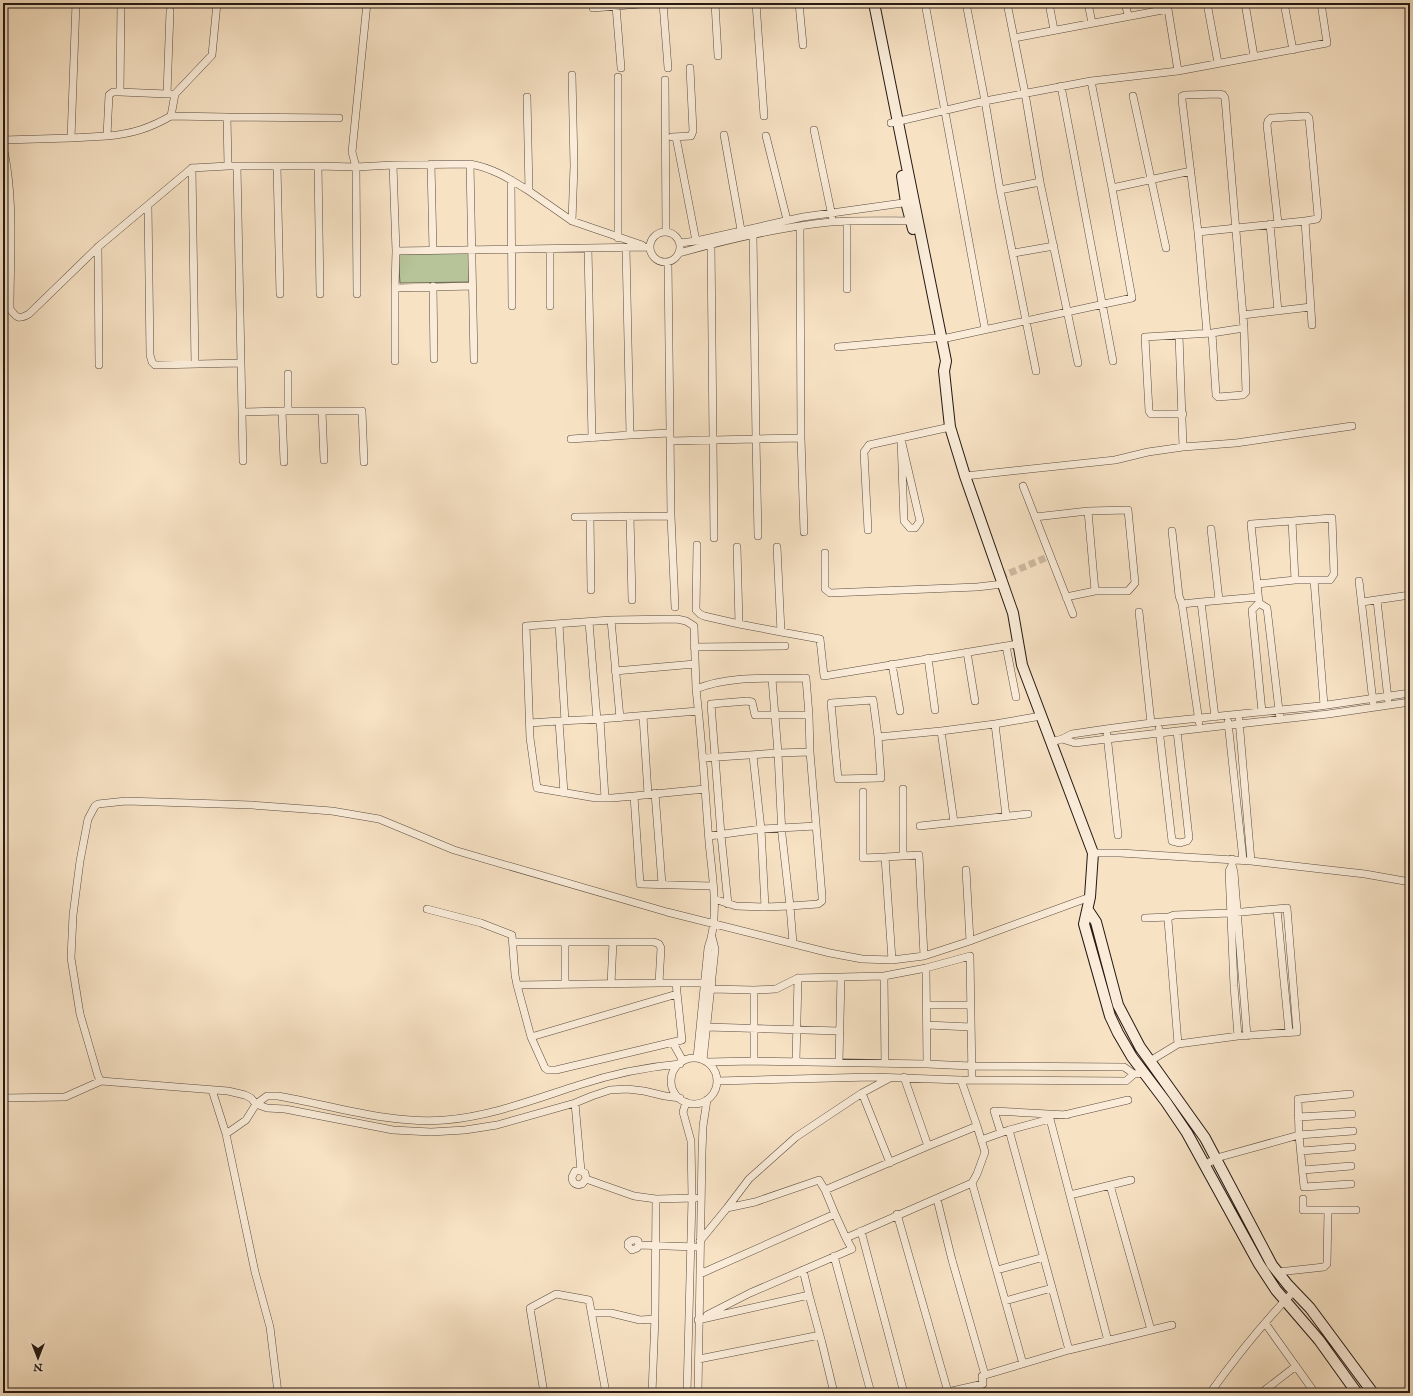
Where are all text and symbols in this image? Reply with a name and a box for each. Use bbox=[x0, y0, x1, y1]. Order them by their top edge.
north arrow bbox=[18, 1338, 58, 1378]
text: N bbox=[33, 1360, 44, 1374]

